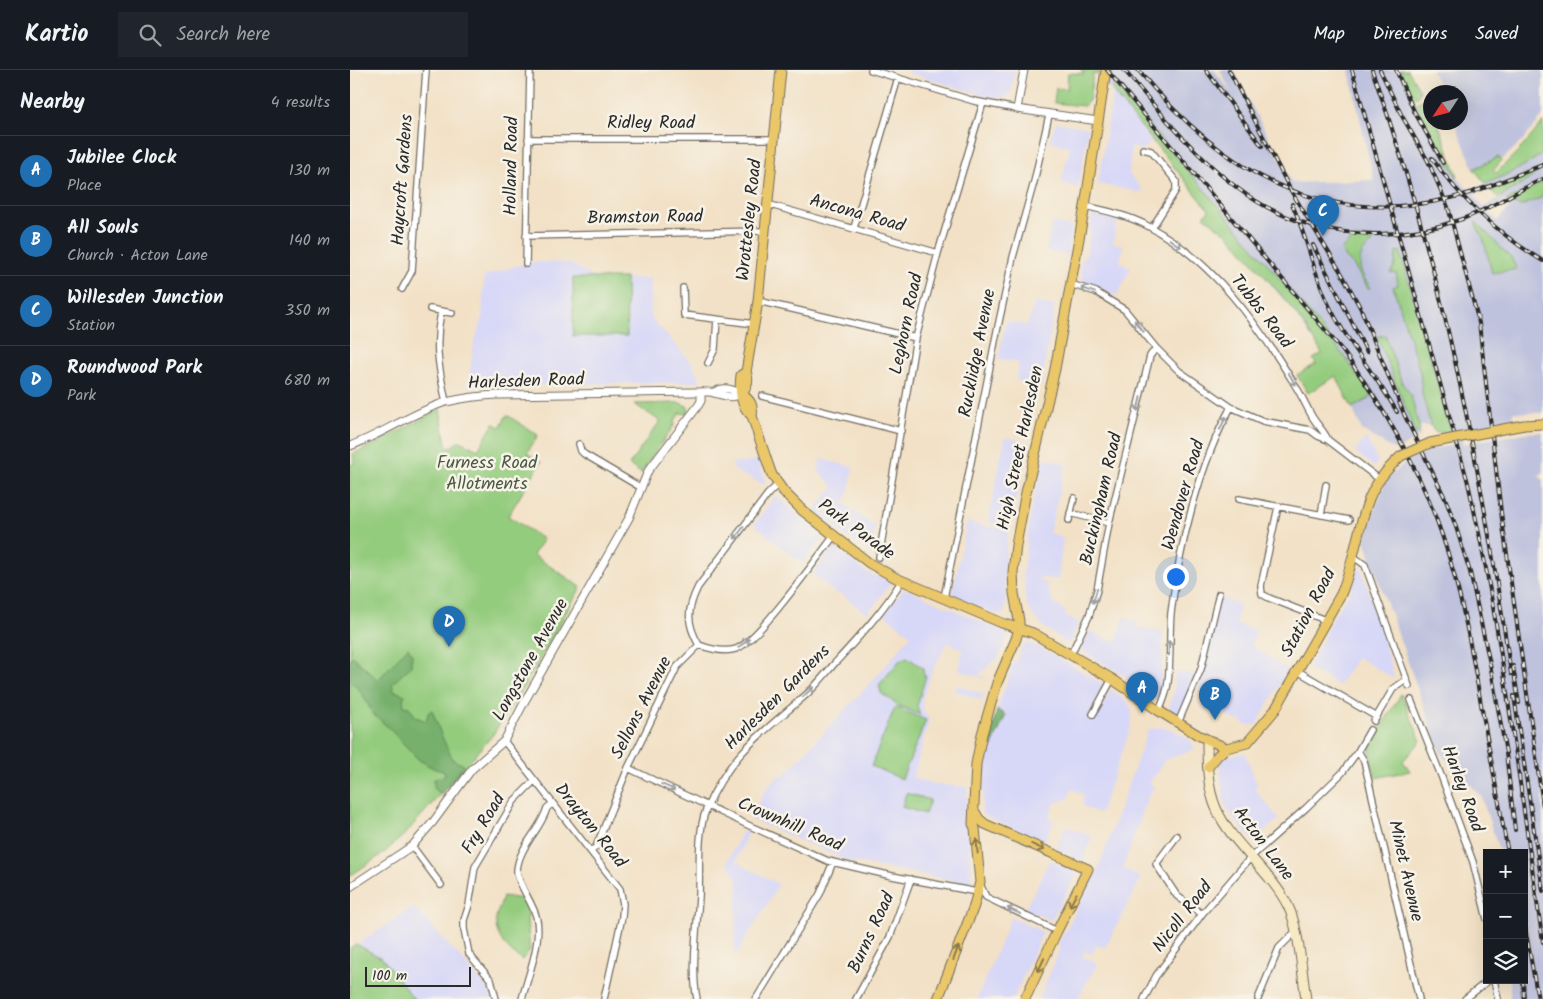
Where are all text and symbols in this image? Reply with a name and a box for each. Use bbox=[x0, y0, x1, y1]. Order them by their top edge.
search box bbox=[118, 12, 468, 57]
text: Kartio bbox=[25, 15, 88, 54]
text: Search here bbox=[176, 20, 270, 50]
text: Map bbox=[1313, 20, 1345, 49]
text: Directions bbox=[1373, 20, 1447, 49]
text: Saved bbox=[1475, 20, 1518, 49]
icon: search bbox=[136, 21, 164, 49]
north arrow bbox=[1423, 85, 1468, 130]
text: Nearby bbox=[20, 86, 85, 119]
text: 4 results bbox=[271, 90, 330, 115]
street label: Ridley Road bbox=[607, 109, 696, 138]
street label: Haycroft Gardens bbox=[384, 113, 422, 247]
street label: Holland Road bbox=[497, 115, 527, 216]
text: Jubilee Clock bbox=[67, 143, 176, 173]
street label: Wrottesley Road bbox=[729, 157, 771, 282]
text: A bbox=[31, 158, 41, 183]
text: 130 m bbox=[289, 158, 330, 183]
text: Place bbox=[67, 173, 101, 198]
street label: Ancona Road bbox=[806, 187, 909, 242]
pin: C bbox=[1307, 195, 1339, 236]
street label: Bramston Road bbox=[587, 202, 704, 234]
text: All Souls bbox=[67, 213, 139, 243]
text: B bbox=[31, 228, 41, 253]
text: 140 m bbox=[289, 228, 330, 253]
one-way arrow bbox=[1168, 238, 1182, 249]
text: Church · Acton Lane bbox=[67, 243, 208, 268]
street label: Tubbs Road bbox=[1222, 268, 1300, 356]
street label: Leghorn Road bbox=[882, 270, 932, 377]
text: Willesden Junction bbox=[67, 283, 223, 313]
one-way arrow bbox=[1080, 284, 1096, 294]
street label: Rucklidge Avenue bbox=[951, 286, 1005, 420]
text: C bbox=[31, 298, 41, 323]
text: 350 m bbox=[285, 298, 330, 323]
text: Station bbox=[67, 313, 115, 338]
one-way arrow bbox=[1134, 320, 1145, 333]
text: Roundwood Park bbox=[67, 353, 202, 383]
street label: High Street Harlesden bbox=[989, 363, 1053, 533]
street label: Harlesden Road bbox=[467, 365, 586, 399]
text: D bbox=[31, 368, 41, 393]
text: 680 m bbox=[284, 368, 330, 393]
one-way arrow bbox=[1287, 372, 1297, 386]
text: Park bbox=[67, 383, 96, 408]
one-way arrow bbox=[1134, 395, 1143, 411]
one-way arrow bbox=[1219, 416, 1228, 431]
street label: Buckingham Road bbox=[1073, 429, 1132, 568]
street label: Wendover Road bbox=[1154, 435, 1214, 554]
park label: Furness Road Allotments bbox=[437, 449, 538, 499]
street label: Park Parade bbox=[811, 492, 901, 568]
one-way arrow bbox=[734, 526, 744, 540]
street label: Station Road bbox=[1273, 562, 1345, 663]
your location bbox=[1163, 564, 1189, 590]
one-way arrow bbox=[1090, 588, 1100, 604]
street label: Longstone Avenue bbox=[485, 593, 577, 727]
pin: D bbox=[433, 606, 465, 647]
street label: Harlesden Gardens bbox=[718, 638, 838, 758]
one-way arrow bbox=[737, 638, 750, 649]
one-way arrow bbox=[1164, 640, 1174, 656]
street label: Sellons Avenue bbox=[604, 651, 680, 765]
pin: A bbox=[1126, 672, 1158, 713]
pin: B bbox=[1199, 679, 1231, 720]
one-way arrow bbox=[802, 686, 815, 698]
street label: Harley Road bbox=[1433, 741, 1491, 838]
street label: Drayton Road bbox=[546, 777, 634, 876]
one-way arrow bbox=[660, 783, 675, 793]
street label: Fry Road bbox=[454, 787, 514, 860]
street label: Crownhill Road bbox=[732, 790, 848, 861]
street label: Acton Lane bbox=[1225, 801, 1301, 887]
street label: Minet Avenue bbox=[1379, 817, 1431, 925]
one-way arrow bbox=[972, 838, 982, 854]
one-way arrow bbox=[1030, 842, 1045, 852]
map controls bbox=[1483, 849, 1528, 984]
button: + bbox=[1483, 849, 1528, 894]
street label: Nicoll Road bbox=[1145, 874, 1221, 959]
street label: Burns Road bbox=[841, 887, 904, 978]
one-way arrow bbox=[1068, 893, 1078, 908]
button: − bbox=[1483, 894, 1528, 939]
one-way arrow bbox=[1007, 906, 1022, 915]
button: layers bbox=[1483, 939, 1528, 984]
one-way arrow bbox=[952, 946, 961, 962]
one-way arrow bbox=[1036, 957, 1046, 972]
scale bar bbox=[365, 964, 471, 987]
text: 100 m bbox=[372, 965, 407, 987]

